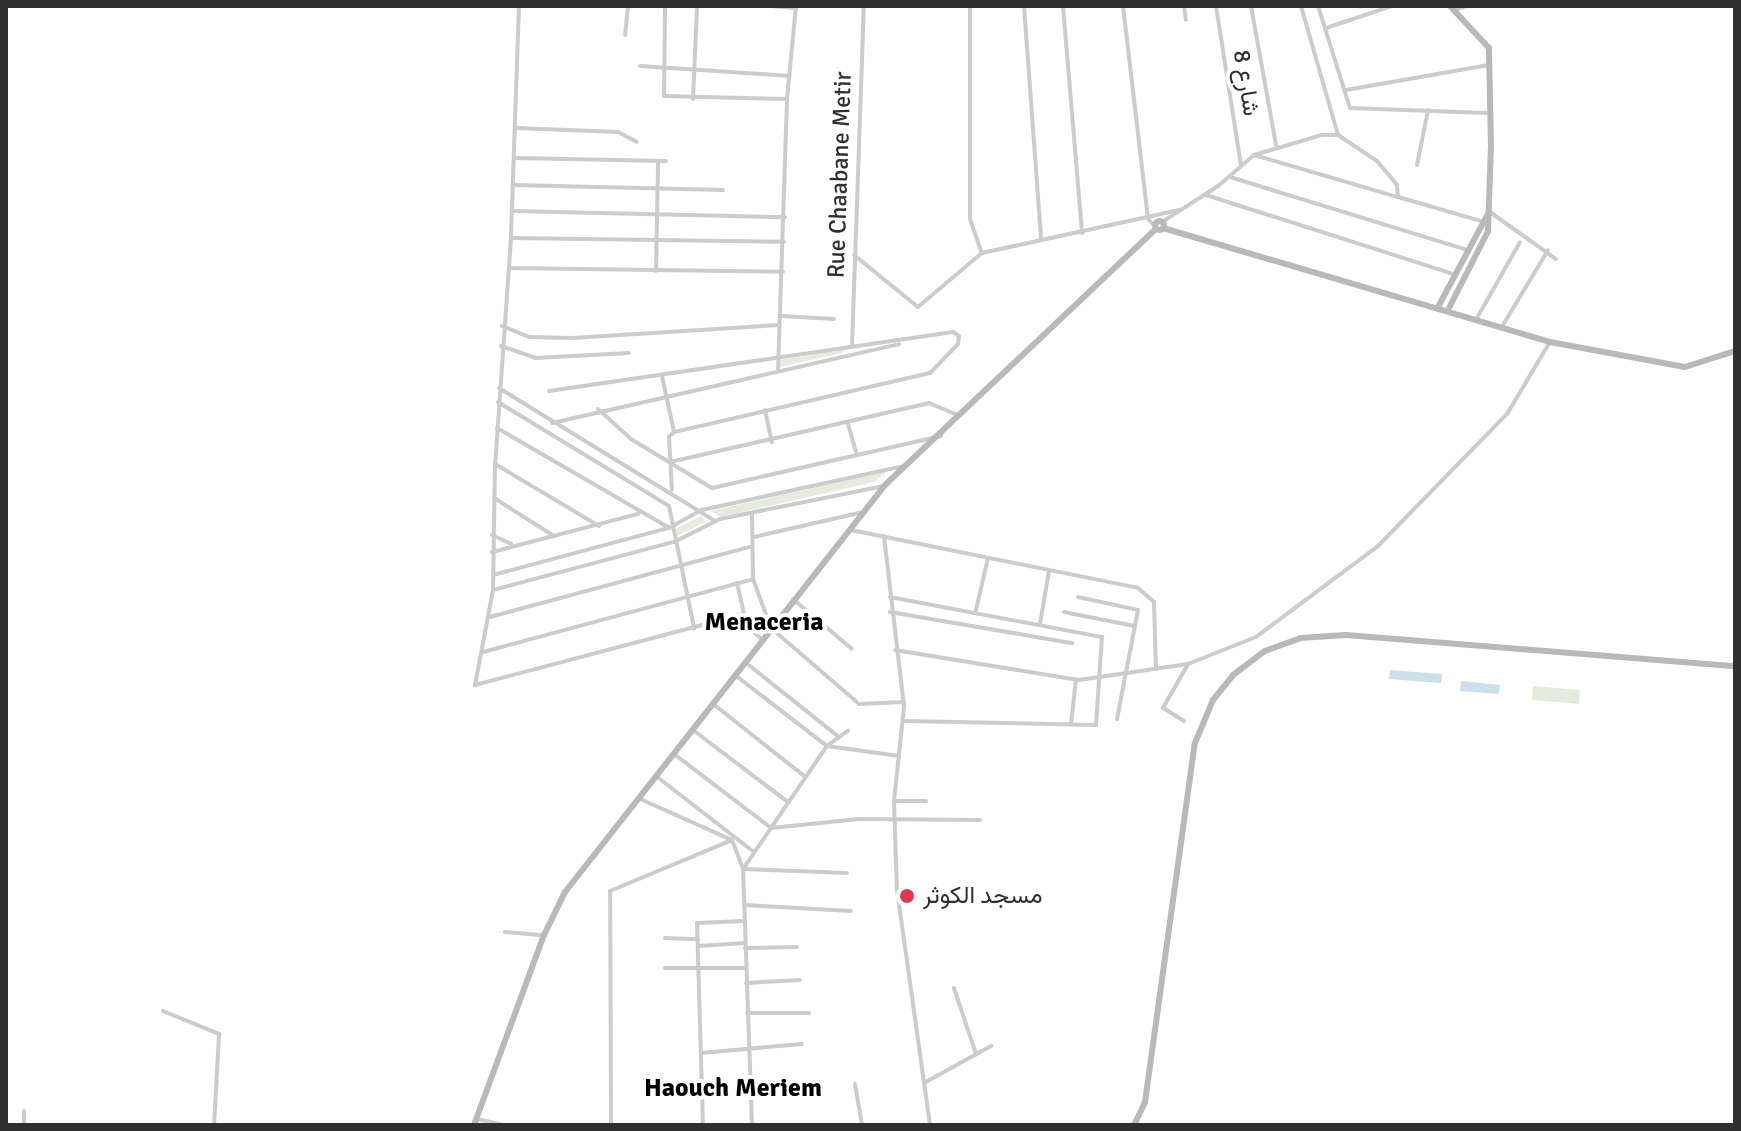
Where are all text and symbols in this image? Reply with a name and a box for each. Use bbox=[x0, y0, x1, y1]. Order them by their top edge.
street label: شارع 8 bbox=[1227, 48, 1265, 118]
street label: Rue Chaabane Metir bbox=[822, 71, 858, 279]
district label: Menaceria bbox=[705, 607, 823, 639]
place label: مسجد الكوثر bbox=[923, 882, 1043, 910]
marker: مسجد الكوثر bbox=[898, 887, 916, 905]
district label: Haouch Meriem bbox=[644, 1073, 822, 1105]

